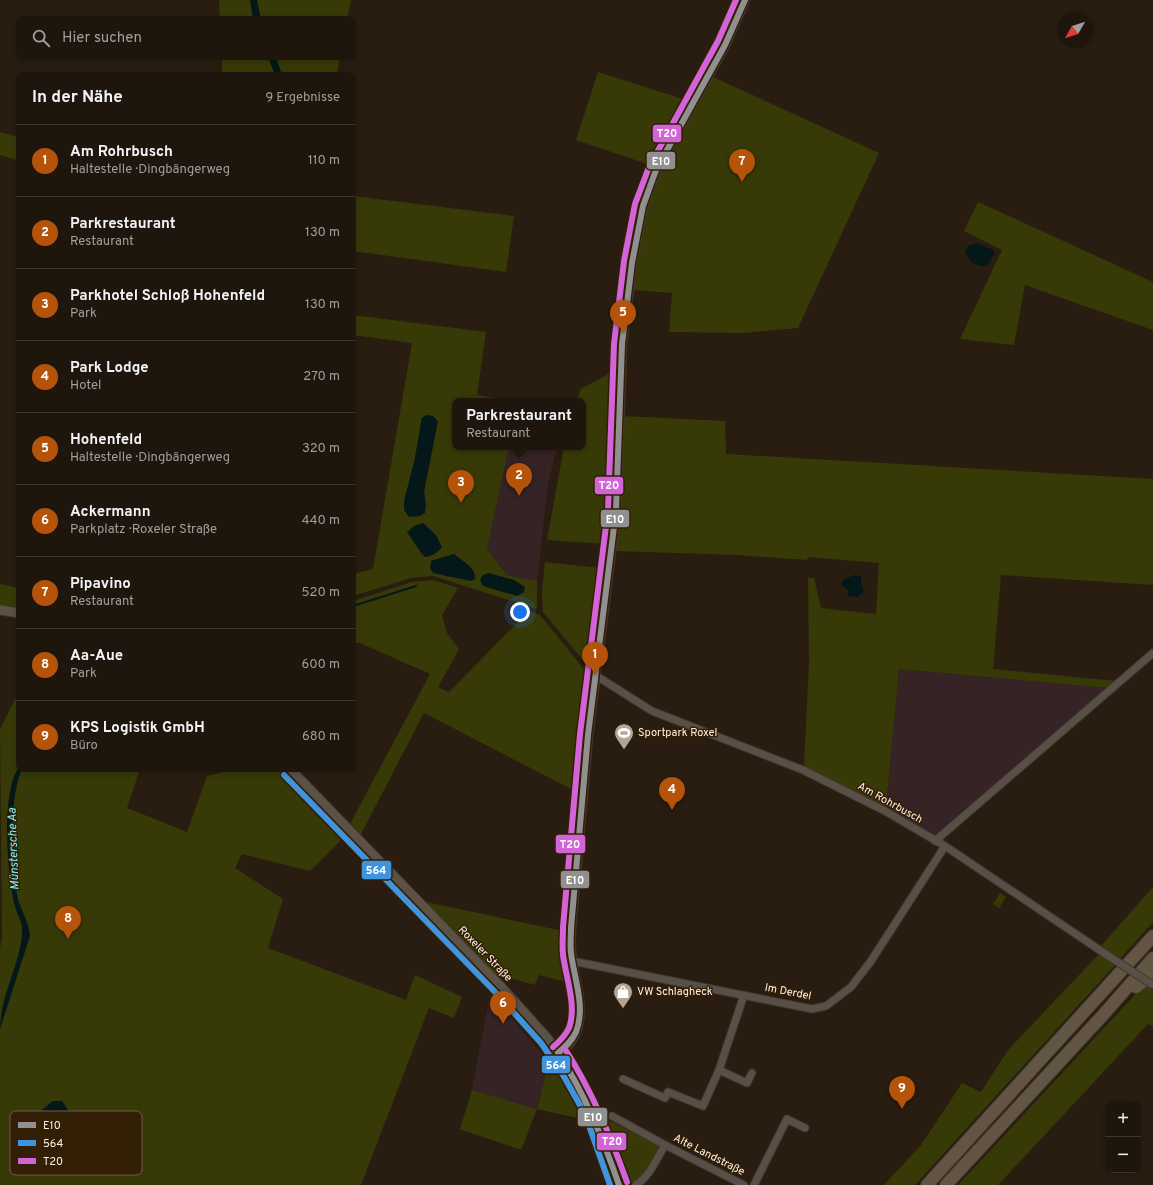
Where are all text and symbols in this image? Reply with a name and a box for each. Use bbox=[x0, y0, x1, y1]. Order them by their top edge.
north arrow bbox=[1057, 12, 1093, 48]
search box bbox=[16, 16, 356, 60]
icon: search bbox=[30, 27, 52, 49]
text: Hier suchen bbox=[62, 29, 142, 48]
text: In der Nähe bbox=[32, 87, 123, 109]
text: 9 Ergebnisse bbox=[266, 90, 340, 106]
line badge: T20 bbox=[652, 124, 682, 143]
text: T20 bbox=[657, 127, 677, 141]
text: Am Rohrbusch bbox=[70, 143, 173, 162]
pin: 7 bbox=[729, 149, 755, 182]
line badge: E10 bbox=[646, 151, 676, 170]
text: 1 bbox=[42, 153, 48, 169]
text: 110 m bbox=[308, 153, 340, 169]
text: E10 bbox=[652, 155, 670, 169]
text: Haltestelle · Dingbängerweg bbox=[70, 162, 230, 178]
text: Parkrestaurant bbox=[70, 215, 176, 234]
text: 2 bbox=[41, 225, 49, 241]
text: 130 m bbox=[305, 225, 340, 241]
text: Restaurant bbox=[70, 234, 134, 250]
text: Parkhotel Schloß Hohenfeld bbox=[70, 287, 265, 306]
text: 3 bbox=[41, 297, 49, 313]
text: 130 m bbox=[305, 297, 340, 313]
pin: 5 bbox=[610, 300, 636, 333]
text: Park bbox=[70, 306, 97, 322]
text: Park Lodge bbox=[70, 359, 149, 378]
text: 4 bbox=[41, 369, 49, 385]
text: 270 m bbox=[303, 369, 340, 385]
text: Hotel bbox=[70, 378, 101, 394]
popup bbox=[452, 398, 586, 450]
text: Parkrestaurant bbox=[466, 407, 572, 426]
text: Restaurant bbox=[466, 426, 530, 442]
text: Hohenfeld bbox=[70, 431, 142, 450]
text: 5 bbox=[41, 441, 49, 457]
text: 320 m bbox=[302, 441, 340, 457]
text: Haltestelle · Dingbängerweg bbox=[70, 450, 230, 466]
pin: 2 bbox=[506, 463, 532, 496]
pin: 3 bbox=[448, 470, 474, 503]
line badge: T20 bbox=[594, 476, 624, 495]
text: T20 bbox=[599, 479, 619, 493]
text: Ackermann bbox=[70, 503, 151, 522]
line badge: E10 bbox=[600, 509, 630, 528]
text: 6 bbox=[41, 513, 49, 529]
text: 440 m bbox=[301, 513, 340, 529]
text: E10 bbox=[606, 513, 624, 527]
text: Parkplatz · Roxeler Straße bbox=[70, 522, 217, 538]
text: Pipavino bbox=[70, 575, 131, 594]
text: 7 bbox=[42, 585, 48, 601]
text: 520 m bbox=[302, 585, 340, 601]
text: Restaurant bbox=[70, 594, 134, 610]
your location bbox=[510, 602, 530, 622]
pin: 1 bbox=[582, 642, 608, 675]
text: Aa-Aue bbox=[70, 647, 123, 666]
text: 8 bbox=[41, 657, 49, 673]
text: 600 m bbox=[302, 657, 340, 673]
text: Park bbox=[70, 666, 97, 682]
text: KPS Logistik GmbH bbox=[70, 719, 205, 738]
sports icon: Sportpark Roxel bbox=[613, 722, 635, 750]
place label: Sportpark Roxel bbox=[638, 726, 717, 740]
text: 9 bbox=[41, 729, 49, 745]
text: 680 m bbox=[302, 729, 340, 745]
text: Büro bbox=[70, 738, 98, 754]
pin: 4 bbox=[659, 777, 685, 810]
street label: Am Rohrbusch bbox=[855, 779, 925, 827]
water label: Münstersche Aa bbox=[5, 807, 23, 890]
line badge: T20 bbox=[555, 834, 586, 854]
text: T20 bbox=[560, 838, 580, 852]
line badge: 564 bbox=[361, 860, 392, 880]
text: 564 bbox=[366, 864, 386, 878]
line badge: E10 bbox=[560, 870, 590, 889]
text: E10 bbox=[566, 874, 584, 888]
pin: 8 bbox=[55, 906, 81, 939]
street label: Roxeler Straße bbox=[455, 923, 515, 985]
shop icon: VW Schlagheck bbox=[612, 981, 634, 1009]
street label: Im Derdel bbox=[763, 981, 813, 1003]
place label: VW Schlagheck bbox=[637, 985, 713, 999]
pin: 6 bbox=[490, 991, 516, 1024]
line badge: 564 bbox=[541, 1055, 571, 1074]
text: 564 bbox=[546, 1059, 566, 1073]
pin: 9 bbox=[889, 1076, 915, 1109]
map controls bbox=[1105, 1101, 1141, 1173]
button: + bbox=[1105, 1101, 1141, 1137]
line badge: E10 bbox=[577, 1107, 608, 1127]
legend bbox=[10, 1111, 142, 1175]
text: E10 bbox=[584, 1111, 602, 1125]
text: E10 bbox=[43, 1119, 61, 1133]
street label: Alte Landstraße bbox=[671, 1131, 747, 1179]
line badge: T20 bbox=[596, 1132, 627, 1151]
text: T20 bbox=[602, 1135, 622, 1149]
text: 564 bbox=[43, 1137, 63, 1151]
button: − bbox=[1105, 1137, 1141, 1173]
text: T20 bbox=[43, 1155, 63, 1169]

